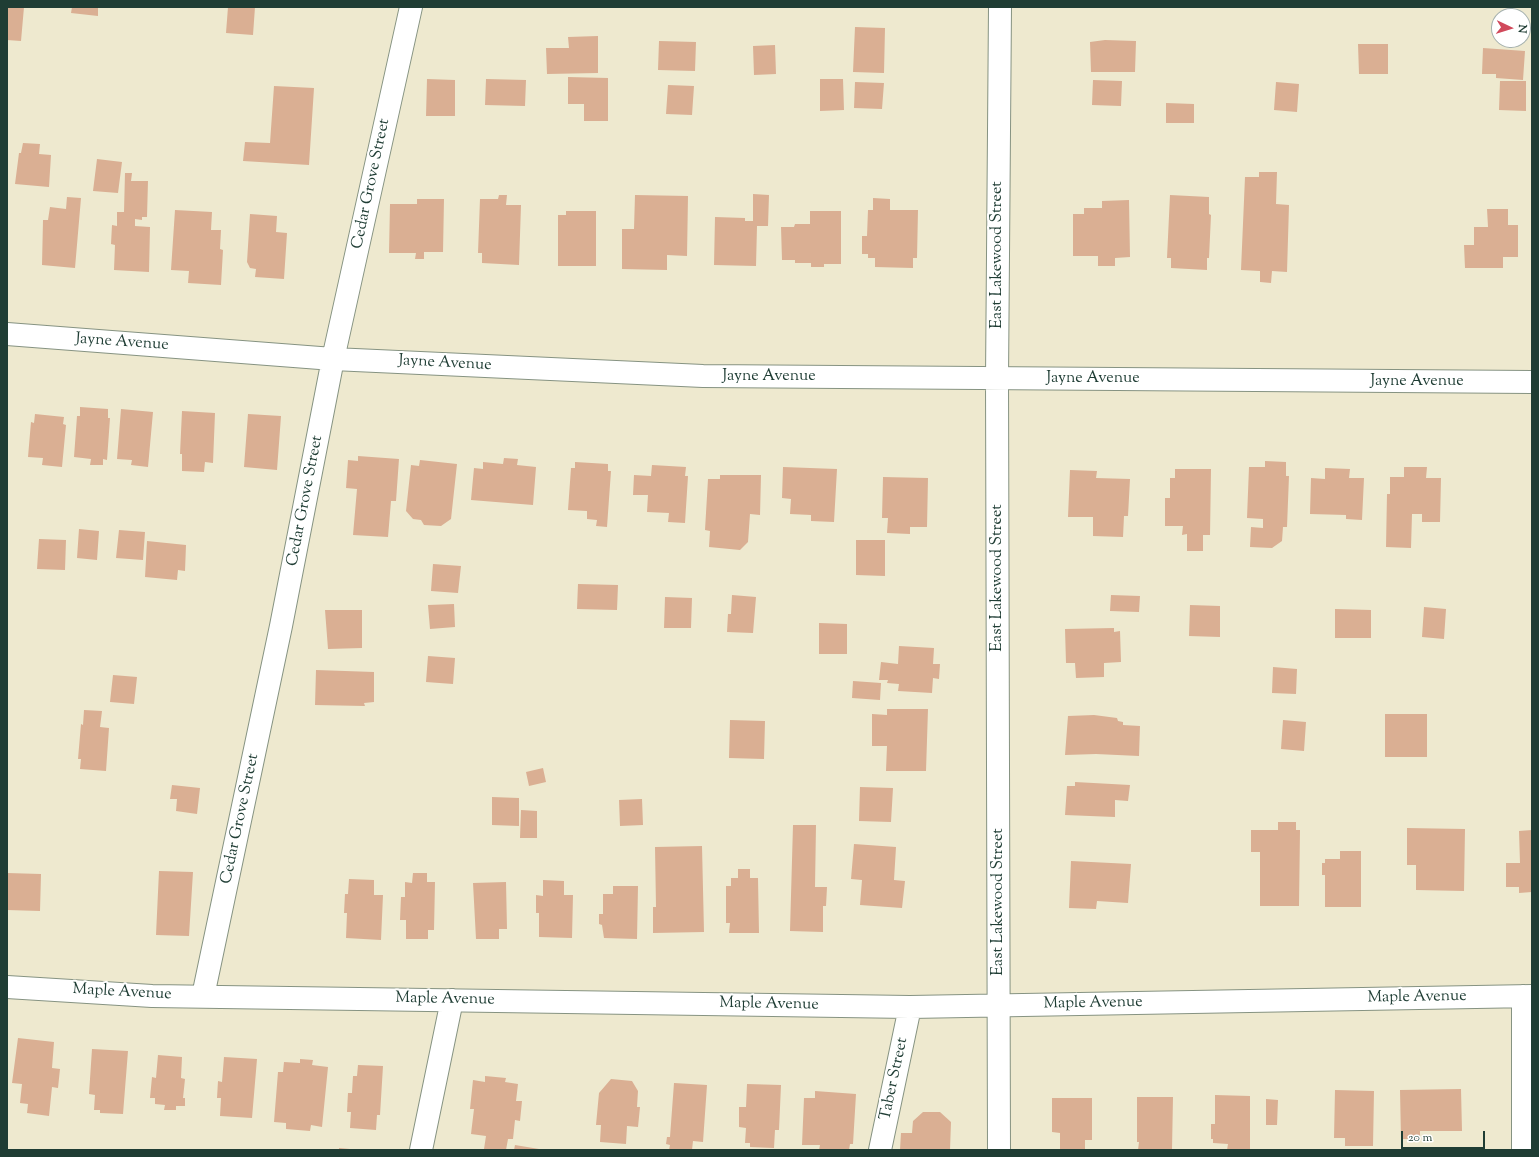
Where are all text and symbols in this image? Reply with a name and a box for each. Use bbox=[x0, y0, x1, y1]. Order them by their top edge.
north arrow bbox=[1491, 8, 1531, 48]
text: N bbox=[1514, 24, 1530, 34]
street label: Cedar Grove Street bbox=[349, 117, 395, 251]
street label: East Lakewood Street bbox=[988, 181, 1008, 329]
street label: Jayne Avenue bbox=[75, 330, 169, 356]
street label: Jayne Avenue bbox=[398, 352, 492, 376]
street label: Jayne Avenue bbox=[722, 367, 816, 387]
street label: Jayne Avenue bbox=[1046, 369, 1140, 389]
street label: Jayne Avenue bbox=[1370, 372, 1464, 392]
street label: Cedar Grove Street bbox=[284, 434, 328, 568]
street label: East Lakewood Street bbox=[988, 504, 1008, 652]
street label: Cedar Grove Street bbox=[218, 752, 264, 886]
street label: East Lakewood Street bbox=[989, 828, 1009, 976]
street label: Maple Avenue bbox=[72, 981, 172, 1005]
street label: Maple Avenue bbox=[1367, 988, 1467, 1008]
street label: Maple Avenue bbox=[395, 990, 495, 1010]
street label: Maple Avenue bbox=[1043, 994, 1143, 1014]
street label: Maple Avenue bbox=[719, 995, 819, 1015]
street label: Taber Street bbox=[877, 1036, 913, 1122]
scale bar bbox=[1403, 1123, 1487, 1149]
text: 20 m bbox=[1408, 1129, 1432, 1147]

